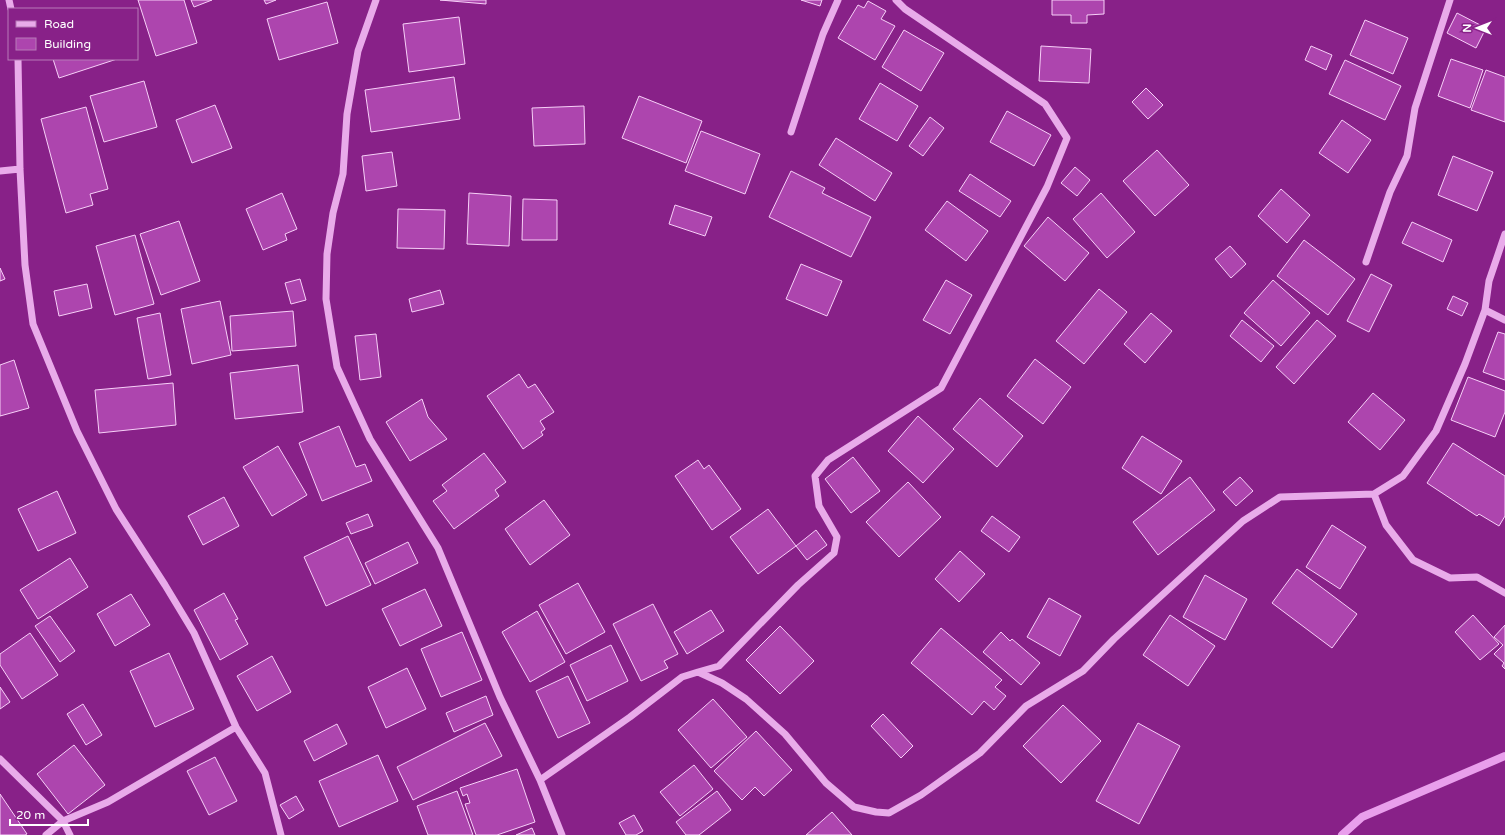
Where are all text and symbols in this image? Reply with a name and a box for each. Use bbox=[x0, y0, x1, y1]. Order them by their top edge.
legend bbox=[8, 8, 138, 60]
north arrow bbox=[1457, 8, 1497, 48]
text: Road bbox=[44, 17, 74, 31]
text: N bbox=[1461, 24, 1474, 32]
text: Building bbox=[44, 37, 91, 51]
scale bar bbox=[10, 801, 88, 827]
text: 20 m bbox=[16, 808, 45, 822]

